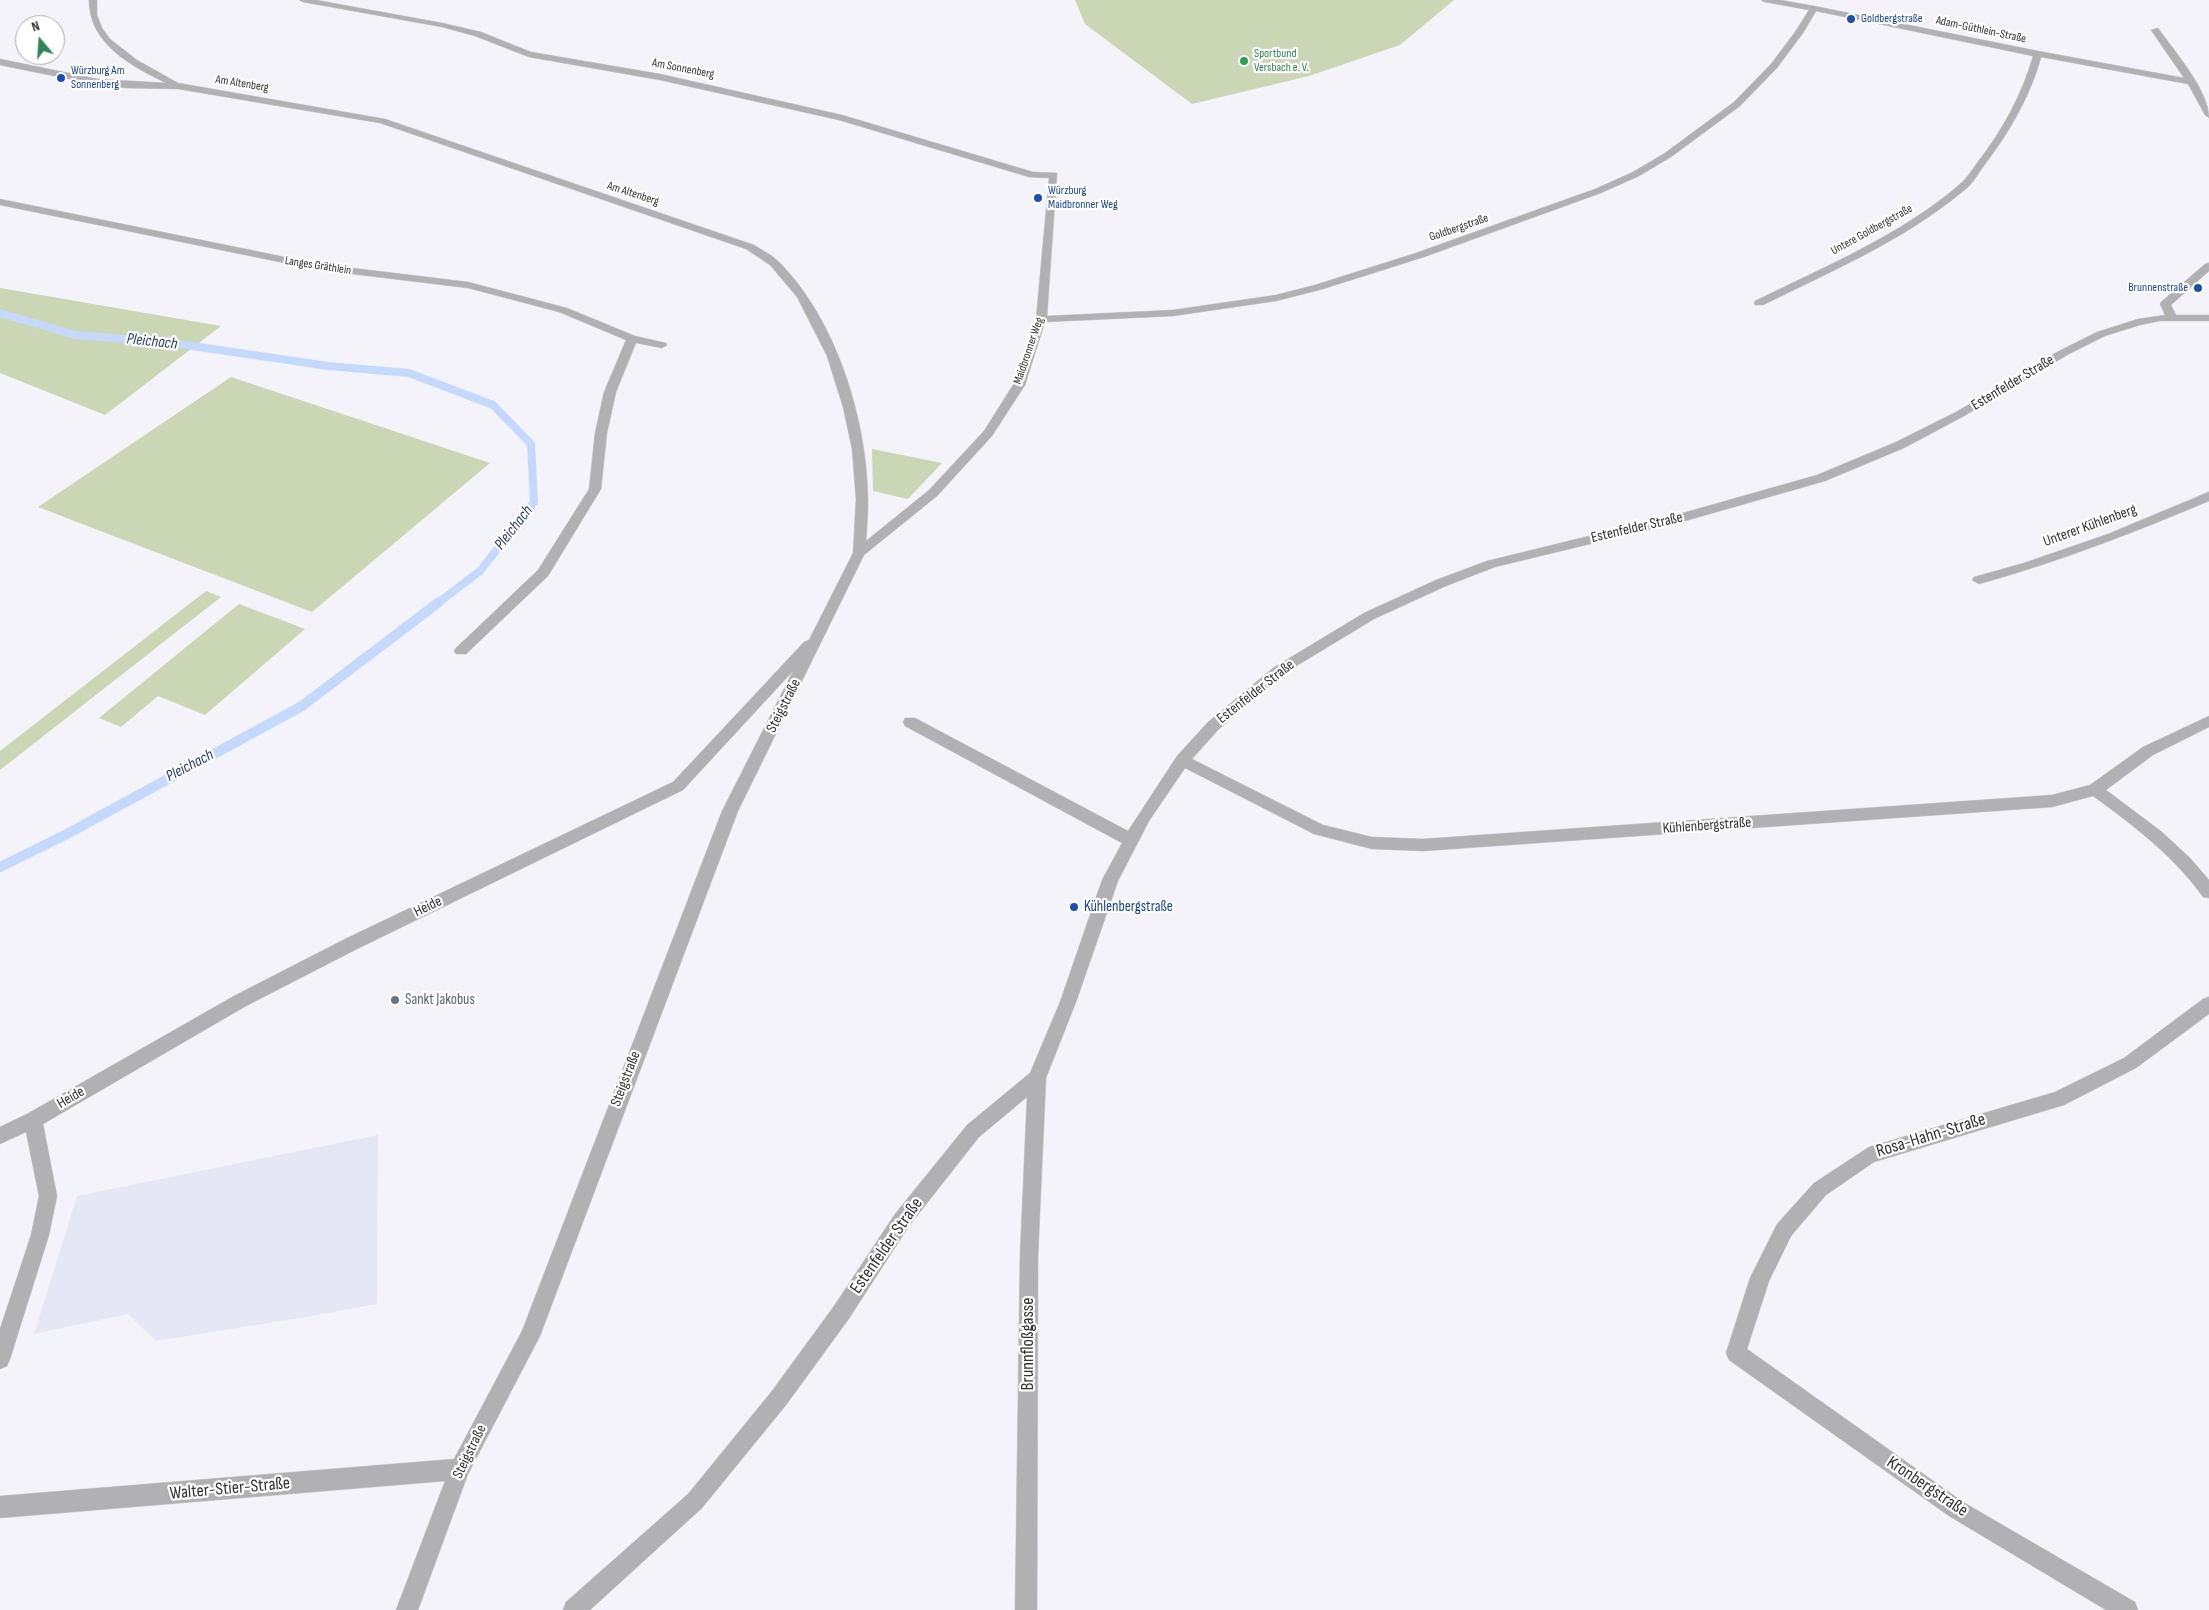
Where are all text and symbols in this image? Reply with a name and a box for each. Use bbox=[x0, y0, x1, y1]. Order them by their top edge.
place label: Goldbergstraße bbox=[1861, 12, 1923, 26]
marker: Goldbergstraße bbox=[1845, 13, 1857, 25]
street label: Adam-Güthlein-Straße bbox=[1935, 13, 2027, 47]
north arrow bbox=[15, 15, 65, 65]
text: N bbox=[29, 17, 42, 35]
place label: Sportbund Versbach e. V. bbox=[1254, 47, 1309, 75]
marker: Sportbund Versbach e. V. bbox=[1238, 55, 1250, 67]
street label: Am Sonnenberg bbox=[651, 56, 715, 82]
place label: Würzburg Am Sonnenberg bbox=[71, 64, 124, 92]
marker: Würzburg Am Sonnenberg bbox=[55, 72, 67, 84]
street label: Am Altenberg bbox=[214, 73, 270, 95]
street label: Am Altenberg bbox=[605, 179, 661, 209]
place label: Würzburg Maidbronner Weg bbox=[1048, 184, 1118, 212]
marker: Würzburg Maidbronner Weg bbox=[1032, 192, 1044, 204]
street label: Untere Goldbergstraße bbox=[1829, 202, 1915, 258]
street label: Goldbergstraße bbox=[1428, 211, 1490, 245]
street label: Langes Gräthlein bbox=[284, 254, 352, 278]
place label: Brunnenstraße bbox=[2128, 281, 2188, 295]
marker: Brunnenstraße bbox=[2192, 282, 2204, 294]
street label: Maidbronner Weg bbox=[1011, 316, 1047, 386]
water label: Pleichach bbox=[126, 330, 178, 354]
street label: Estenfelder Straße bbox=[1968, 351, 2058, 415]
street label: Unterer Kühlenberg bbox=[2041, 501, 2139, 551]
water label: Pleichach bbox=[491, 502, 537, 554]
street label: Estenfelder Straße bbox=[1589, 509, 1685, 547]
street label: Estenfelder Straße bbox=[1214, 656, 1298, 728]
street label: Steigstraße bbox=[763, 676, 805, 736]
water label: Pleichach bbox=[163, 746, 217, 786]
street label: Kühlenbergstraße bbox=[1662, 814, 1752, 838]
street label: Heide bbox=[411, 893, 445, 921]
place label: Kühlenbergstraße bbox=[1084, 898, 1173, 916]
marker: Kühlenbergstraße bbox=[1068, 901, 1080, 913]
place label: Sankt Jakobus bbox=[405, 991, 475, 1009]
marker: Sankt Jakobus bbox=[389, 994, 401, 1006]
street label: Steigstraße bbox=[607, 1049, 645, 1109]
street label: Heide bbox=[54, 1083, 88, 1113]
street label: Rosa-Hahn-Straße bbox=[1874, 1109, 1988, 1163]
street label: Estenfelder Straße bbox=[846, 1194, 928, 1298]
street label: Brunnfloßgasse bbox=[1017, 1298, 1039, 1390]
street label: Steigstraße bbox=[449, 1422, 491, 1482]
street label: Kronbergstraße bbox=[1882, 1452, 1972, 1522]
street label: Walter-Stier-Straße bbox=[169, 1473, 291, 1505]

